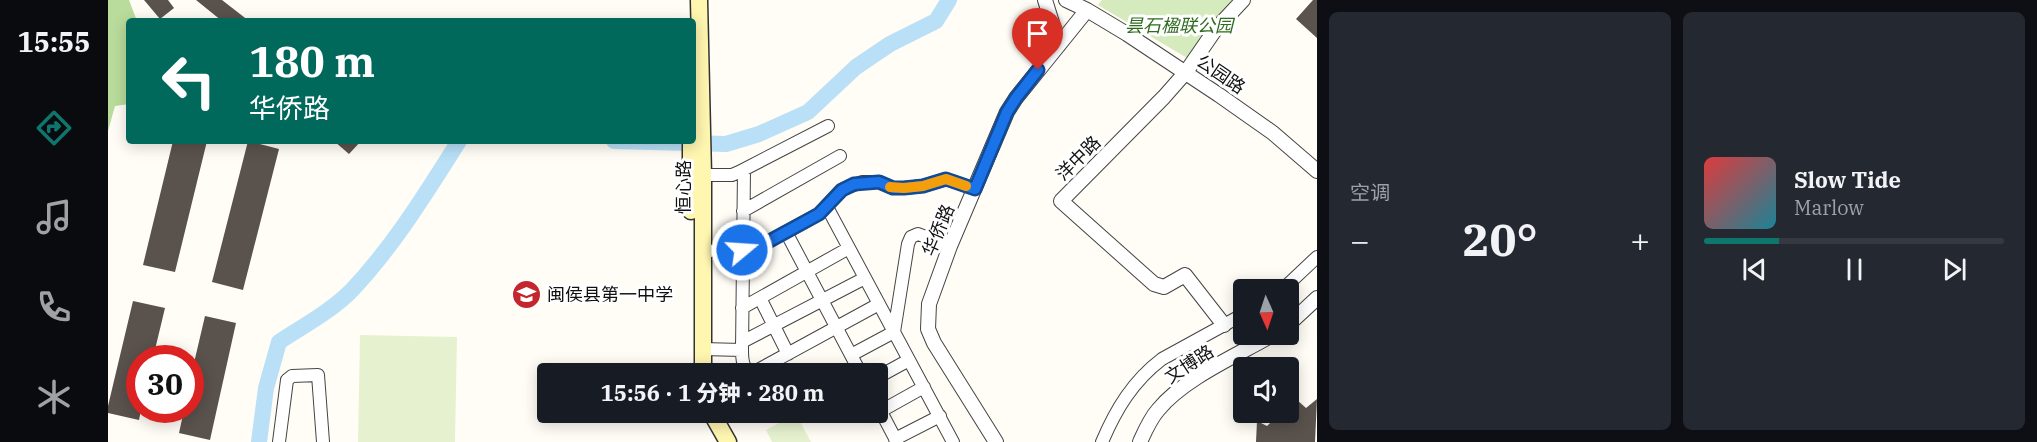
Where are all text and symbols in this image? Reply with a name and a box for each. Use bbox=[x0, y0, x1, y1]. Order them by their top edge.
pin bbox=[1012, 8, 1063, 70]
park label: 昙石楹联公园 bbox=[1125, 14, 1236, 37]
icon: arrive bbox=[1021, 17, 1054, 50]
text: 15:55 bbox=[18, 24, 90, 59]
text: 180 m bbox=[249, 34, 375, 89]
icon: left bbox=[150, 42, 228, 120]
street label: 公园路 bbox=[1192, 49, 1250, 99]
text: 华侨路 bbox=[249, 90, 330, 125]
icon: directions bbox=[33, 107, 75, 149]
street label: 洋中路 bbox=[1051, 131, 1105, 185]
street label: 恒心路 bbox=[672, 160, 695, 214]
text: Slow Tide bbox=[1794, 165, 1901, 194]
text: 空调 bbox=[1350, 179, 1390, 206]
text: Marlow bbox=[1794, 194, 1864, 221]
icon: music bbox=[33, 196, 75, 238]
street label: 华侨路 bbox=[917, 201, 959, 259]
text: 20° bbox=[1462, 210, 1538, 268]
position arrow bbox=[710, 218, 774, 282]
text: − bbox=[1350, 219, 1370, 262]
text: + bbox=[1630, 219, 1650, 262]
icon: previous bbox=[1738, 253, 1771, 286]
icon: pause bbox=[1838, 253, 1871, 286]
icon: next bbox=[1938, 253, 1971, 286]
school or university icon: 闽侯县第一中学 bbox=[510, 278, 542, 310]
north arrow bbox=[1233, 279, 1299, 345]
map controls bbox=[1233, 279, 1299, 423]
place label: 闽侯县第一中学 bbox=[547, 283, 673, 306]
icon: phone bbox=[33, 286, 75, 328]
street label: 文博路 bbox=[1160, 340, 1218, 388]
speed limit sign: 30 bbox=[126, 345, 204, 423]
button: sound bbox=[1233, 357, 1299, 423]
icon: climate bbox=[33, 376, 75, 418]
text: 15:56 · 1 分钟 · 280 m bbox=[601, 378, 824, 407]

